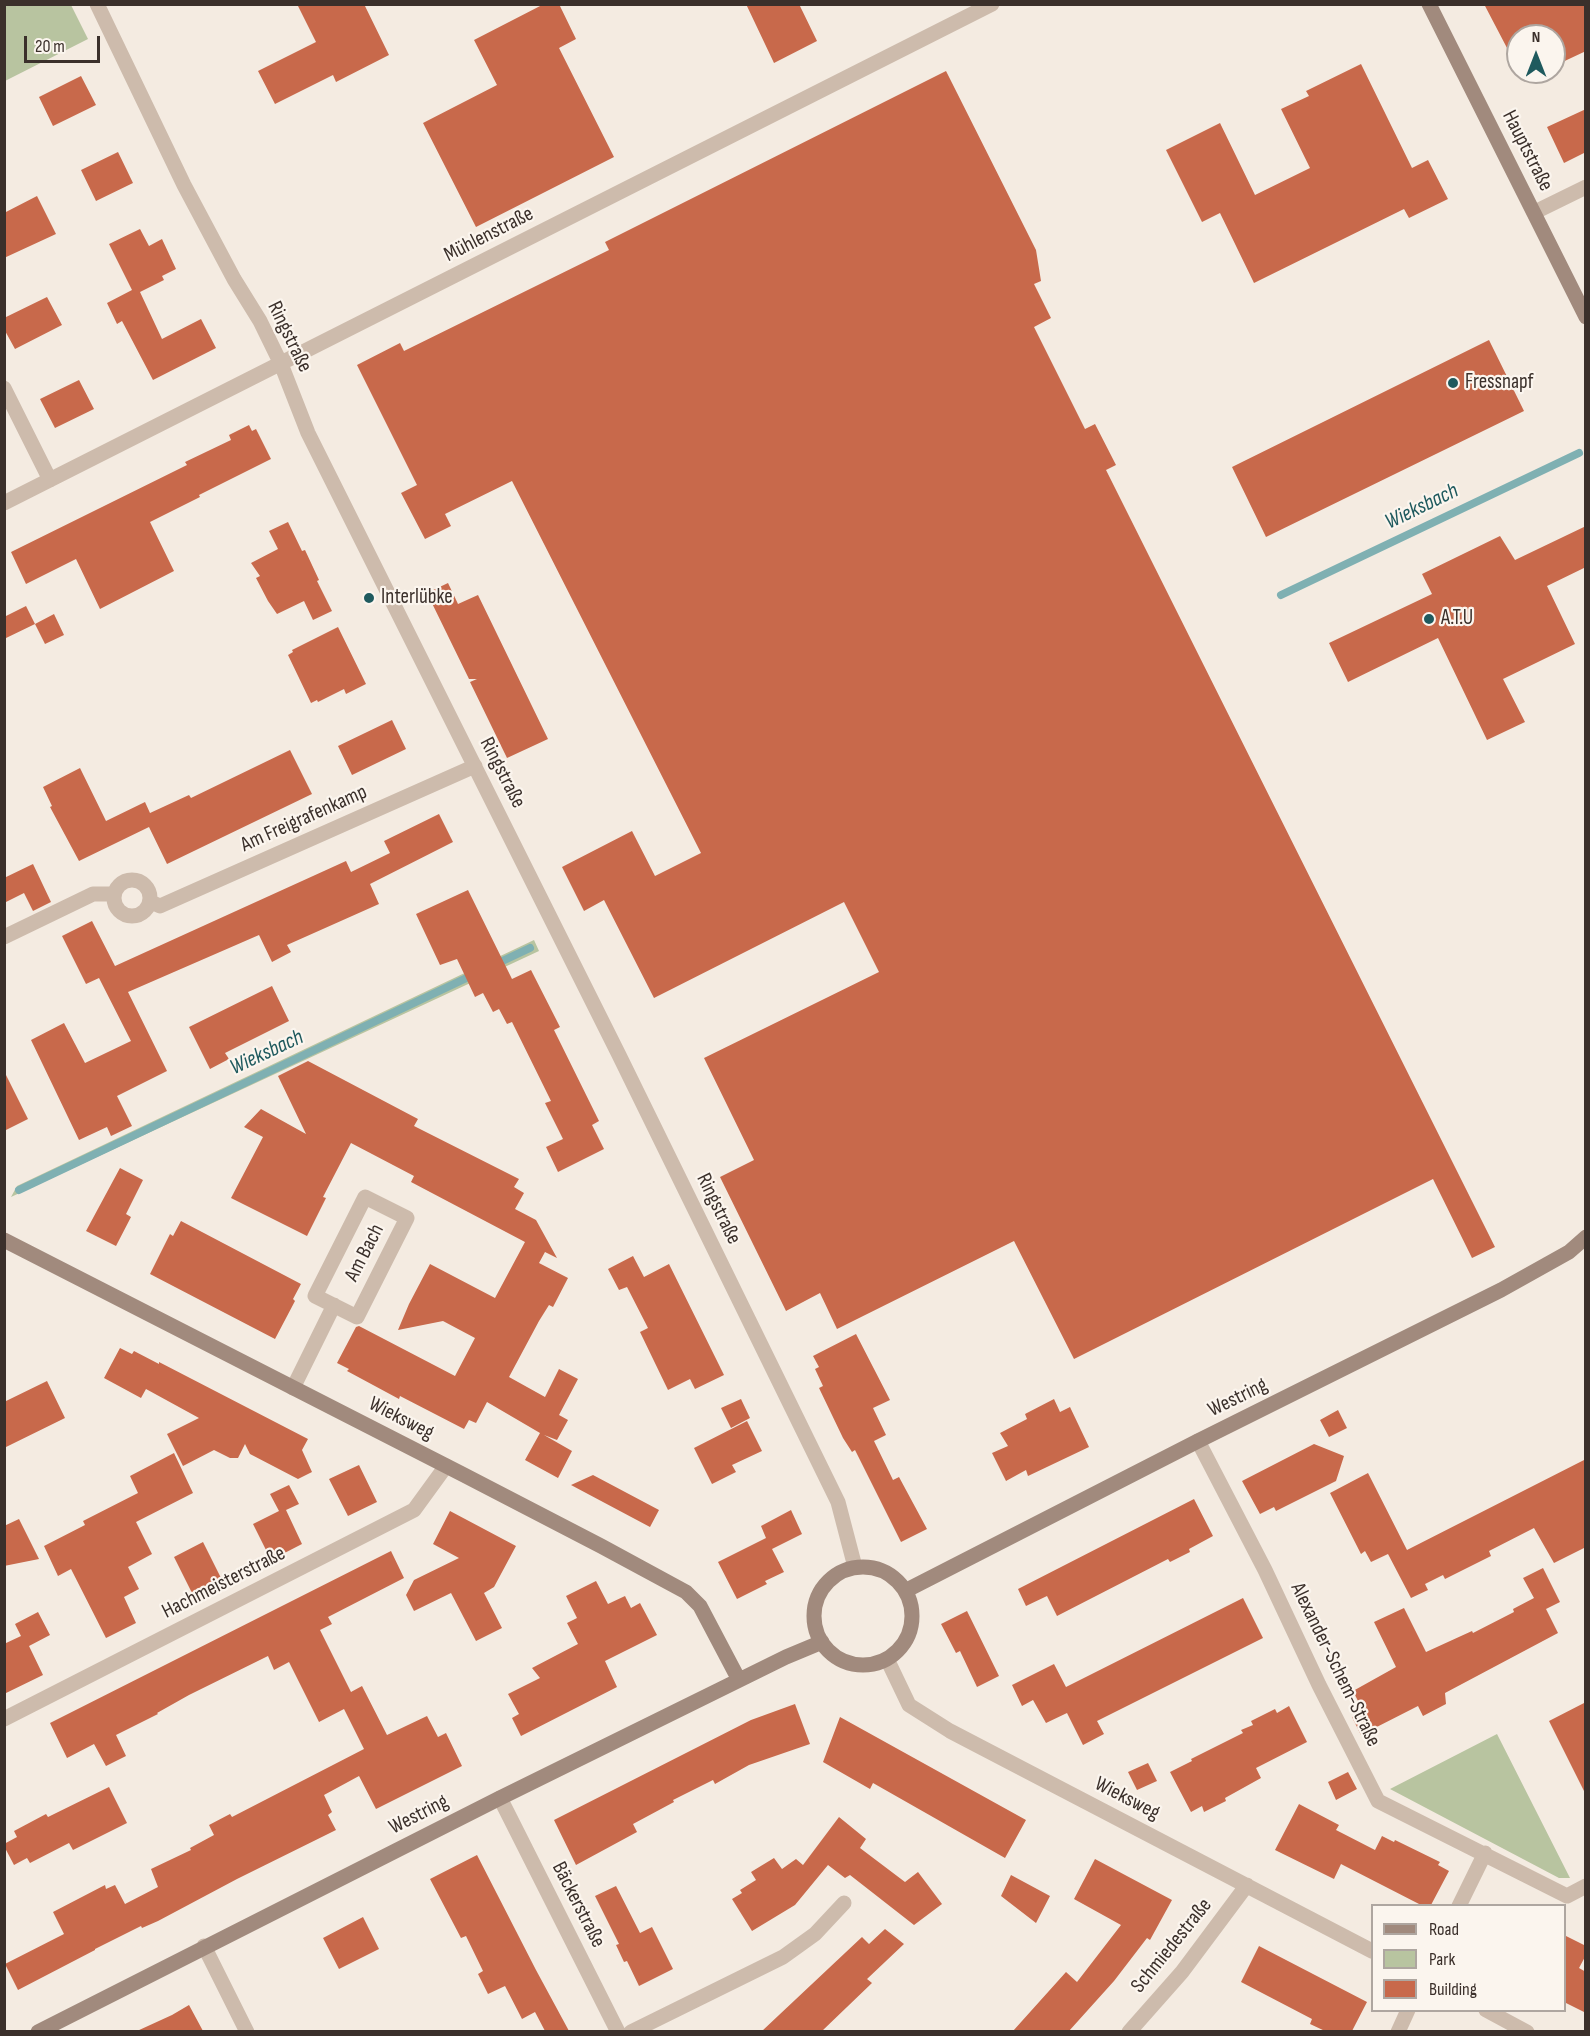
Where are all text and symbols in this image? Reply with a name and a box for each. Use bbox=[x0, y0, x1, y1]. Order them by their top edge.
scale bar bbox=[27, 24, 104, 62]
north arrow bbox=[1506, 24, 1566, 84]
text: N bbox=[1532, 28, 1540, 47]
text: 20 m bbox=[35, 36, 65, 57]
street label: Hauptstraße bbox=[1496, 106, 1558, 196]
street label: Mühlenstraße bbox=[440, 202, 538, 268]
street label: Ringstraße bbox=[261, 297, 317, 377]
place label: Fressnapf bbox=[1465, 370, 1534, 396]
marker: Fressnapf bbox=[1446, 376, 1460, 390]
water label: Wieksbach bbox=[1381, 478, 1463, 536]
place label: Interlübke bbox=[381, 585, 453, 611]
marker: Interlübke bbox=[362, 591, 376, 605]
place label: A.T.U bbox=[1441, 606, 1473, 632]
marker: A.T.U bbox=[1422, 612, 1436, 626]
street label: Ringstraße bbox=[474, 733, 530, 813]
street label: Am Freigrafenkamp bbox=[237, 780, 371, 858]
water label: Wieksbach bbox=[226, 1025, 308, 1081]
street label: Ringstraße bbox=[690, 1169, 746, 1249]
street label: Am Bach bbox=[340, 1220, 390, 1286]
street label: Westring bbox=[1204, 1373, 1272, 1423]
street label: Wieksweg bbox=[364, 1392, 438, 1446]
street label: Hachmeisterstraße bbox=[158, 1541, 290, 1625]
street label: Alexander-Schem-Straße bbox=[1284, 1579, 1386, 1751]
street label: Wieksweg bbox=[1090, 1772, 1164, 1826]
street label: Westring bbox=[385, 1789, 453, 1841]
street label: Bäckerstraße bbox=[546, 1858, 610, 1952]
street label: Schmiedestraße bbox=[1126, 1894, 1218, 1998]
legend bbox=[1371, 1904, 1566, 2012]
text: Road bbox=[1429, 1919, 1459, 1940]
text: Park bbox=[1429, 1949, 1455, 1970]
text: Building bbox=[1429, 1979, 1477, 2000]

